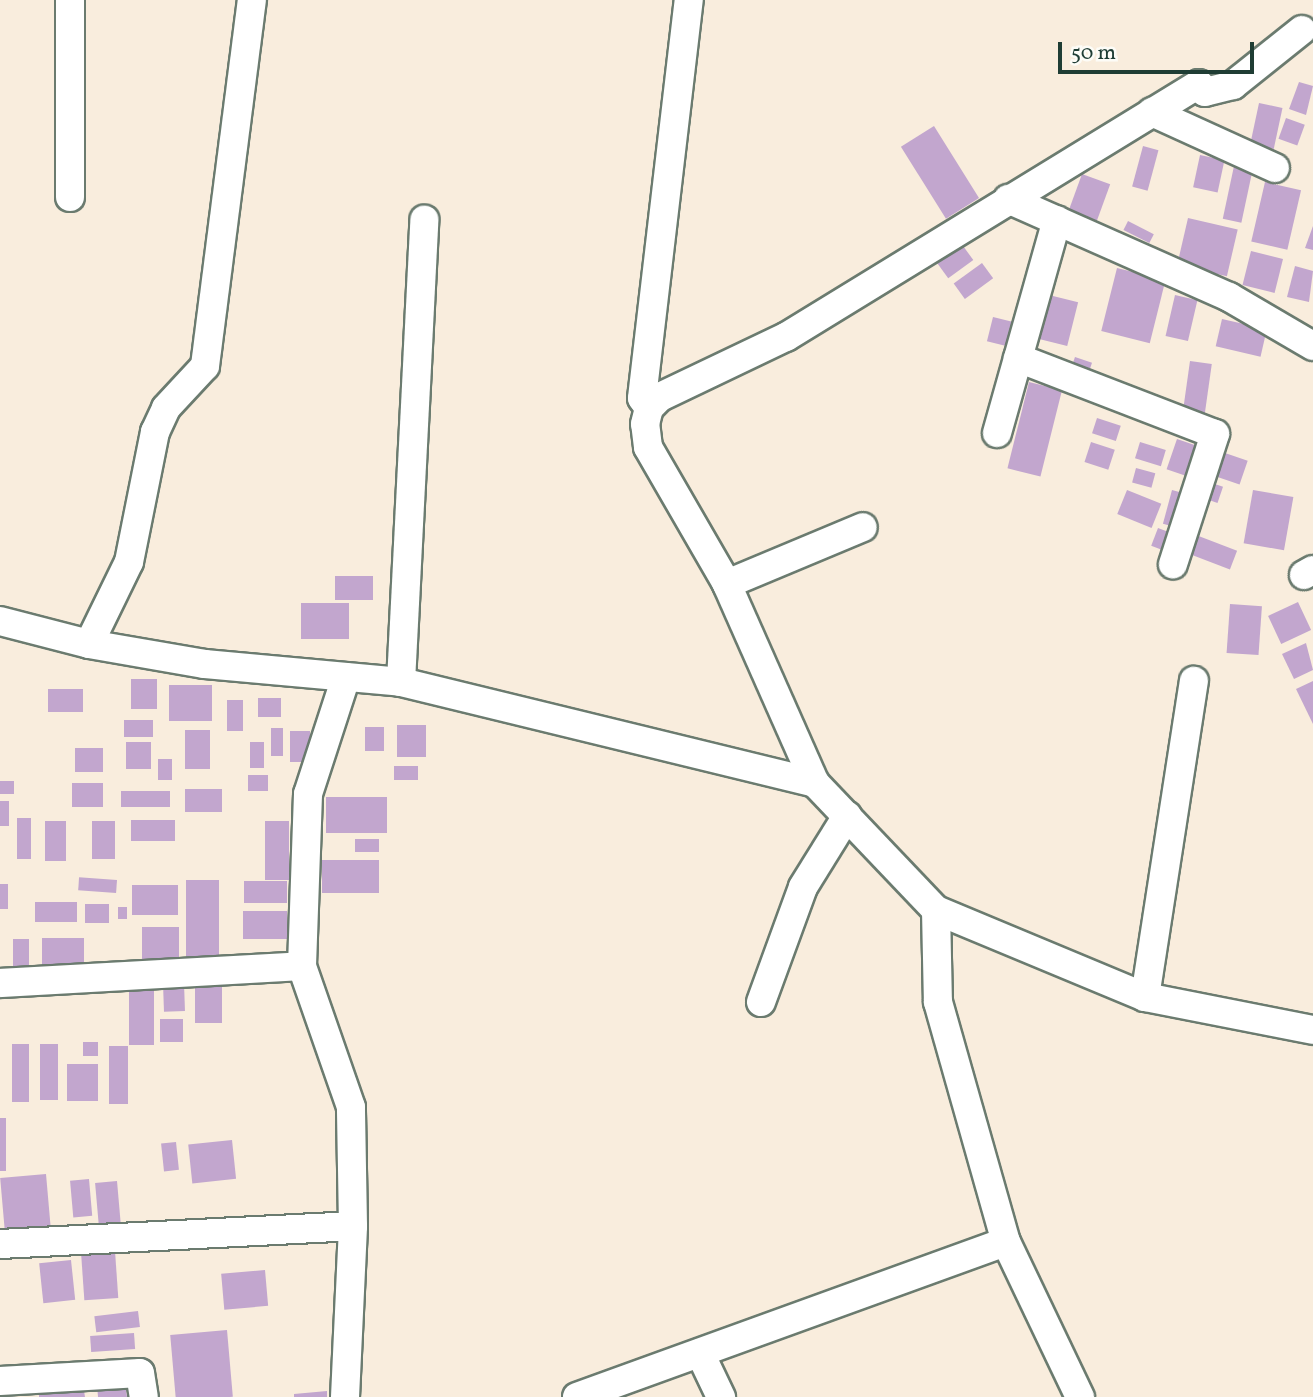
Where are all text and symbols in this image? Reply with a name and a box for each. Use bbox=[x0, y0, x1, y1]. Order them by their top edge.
scale bar bbox=[1061, 28, 1257, 72]
text: 50 m bbox=[1071, 39, 1116, 68]

